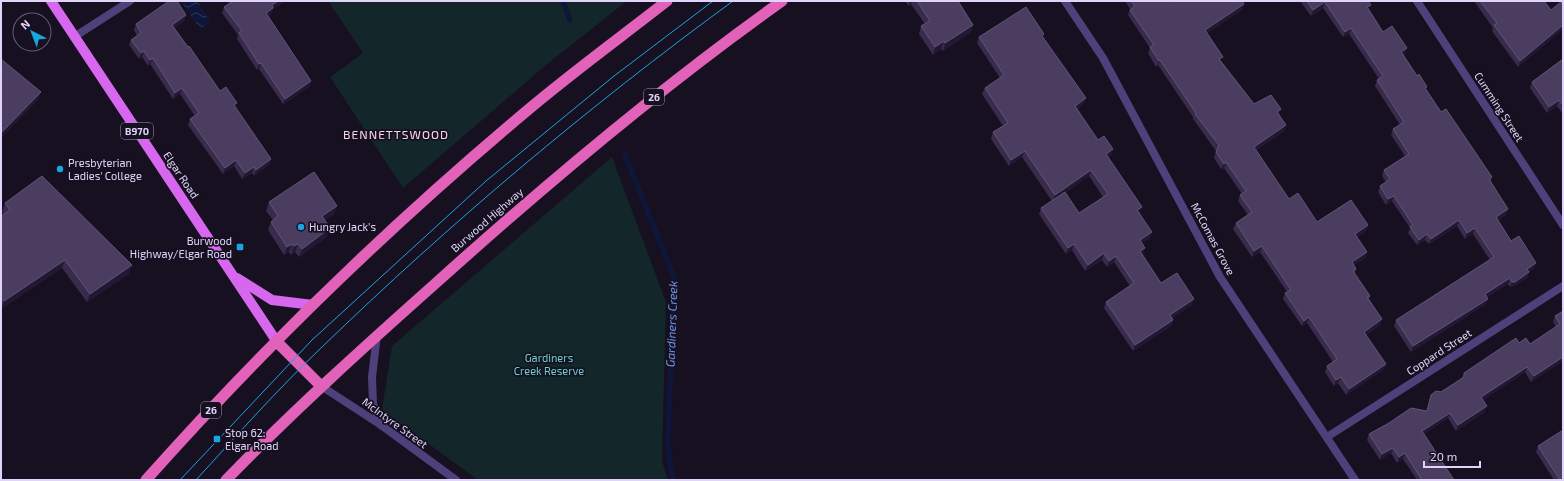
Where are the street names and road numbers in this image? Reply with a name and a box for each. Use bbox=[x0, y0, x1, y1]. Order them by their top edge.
street label: Cumming Street bbox=[1472, 70, 1527, 144]
road number: 26 bbox=[644, 89, 664, 105]
road number: B970 bbox=[121, 123, 153, 139]
street label: Elgar Road bbox=[161, 149, 202, 201]
street label: Burwood Highway bbox=[448, 185, 526, 254]
street label: McComas Grove bbox=[1189, 200, 1238, 277]
street label: Coppard Street bbox=[1404, 326, 1474, 377]
street label: McIntyre Street bbox=[360, 395, 430, 451]
road number: 26 bbox=[201, 402, 221, 418]

